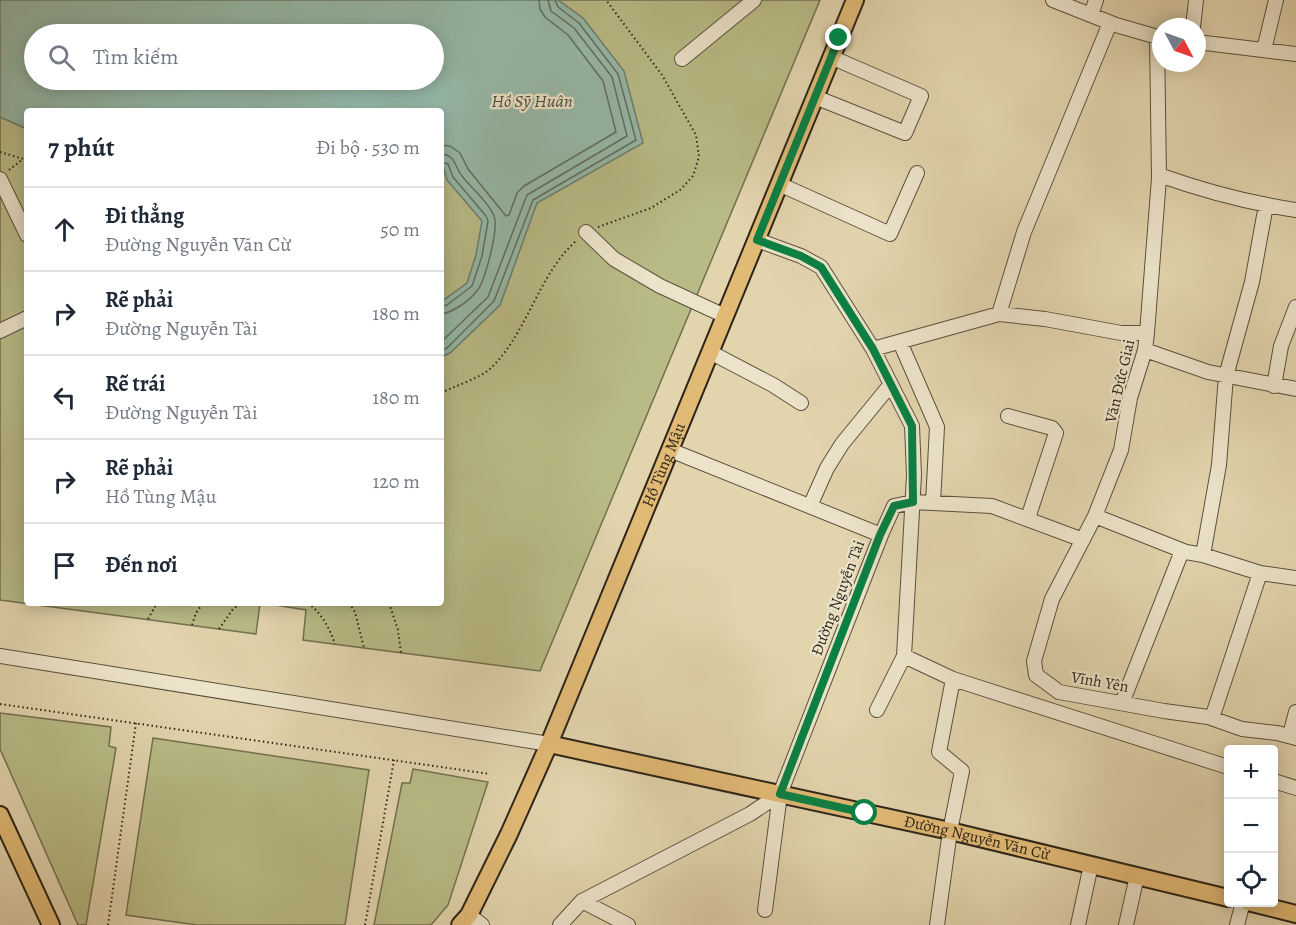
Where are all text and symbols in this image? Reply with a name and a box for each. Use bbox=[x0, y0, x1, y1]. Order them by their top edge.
north arrow bbox=[1152, 18, 1206, 72]
search box bbox=[24, 24, 444, 90]
route end bbox=[825, 24, 851, 50]
icon: search bbox=[45, 41, 78, 74]
text: Tìm kiếm bbox=[93, 42, 179, 72]
water label: Hồ Sỹ Huân bbox=[491, 89, 573, 113]
text: 7 phút bbox=[48, 130, 115, 165]
text: Đi bộ · 530 m bbox=[316, 134, 420, 161]
text: Đi thẳng bbox=[105, 201, 184, 231]
icon: ahead bbox=[48, 213, 81, 246]
text: 50 m bbox=[380, 216, 420, 243]
text: Đường Nguyễn Văn Cừ bbox=[105, 231, 291, 258]
text: Rẽ phải bbox=[105, 285, 173, 315]
icon: right bbox=[48, 297, 81, 330]
text: 180 m bbox=[372, 300, 420, 327]
text: Đường Nguyễn Tài bbox=[105, 315, 258, 342]
street label: Văn Đức Giai bbox=[1100, 337, 1140, 426]
text: Rẽ trái bbox=[105, 369, 166, 399]
icon: left bbox=[48, 381, 81, 414]
text: 180 m bbox=[372, 384, 420, 411]
text: Đường Nguyễn Tài bbox=[105, 399, 258, 426]
street label: Hồ Tùng Mậu bbox=[637, 419, 691, 510]
text: Rẽ phải bbox=[105, 453, 173, 483]
icon: right bbox=[48, 465, 81, 498]
text: 120 m bbox=[372, 468, 420, 495]
text: Hồ Tùng Mậu bbox=[105, 483, 217, 510]
street label: Đường Nguyễn Tài bbox=[806, 537, 870, 659]
icon: arrive bbox=[48, 549, 81, 582]
text: Đến nơi bbox=[105, 550, 177, 580]
street label: Vĩnh Yên bbox=[1069, 666, 1131, 698]
map controls bbox=[1224, 745, 1278, 907]
button: + bbox=[1224, 745, 1278, 799]
route start bbox=[851, 799, 877, 825]
button: − bbox=[1224, 799, 1278, 853]
street label: Đường Nguyễn Văn Cừ bbox=[902, 810, 1052, 866]
button: locate bbox=[1224, 853, 1278, 907]

